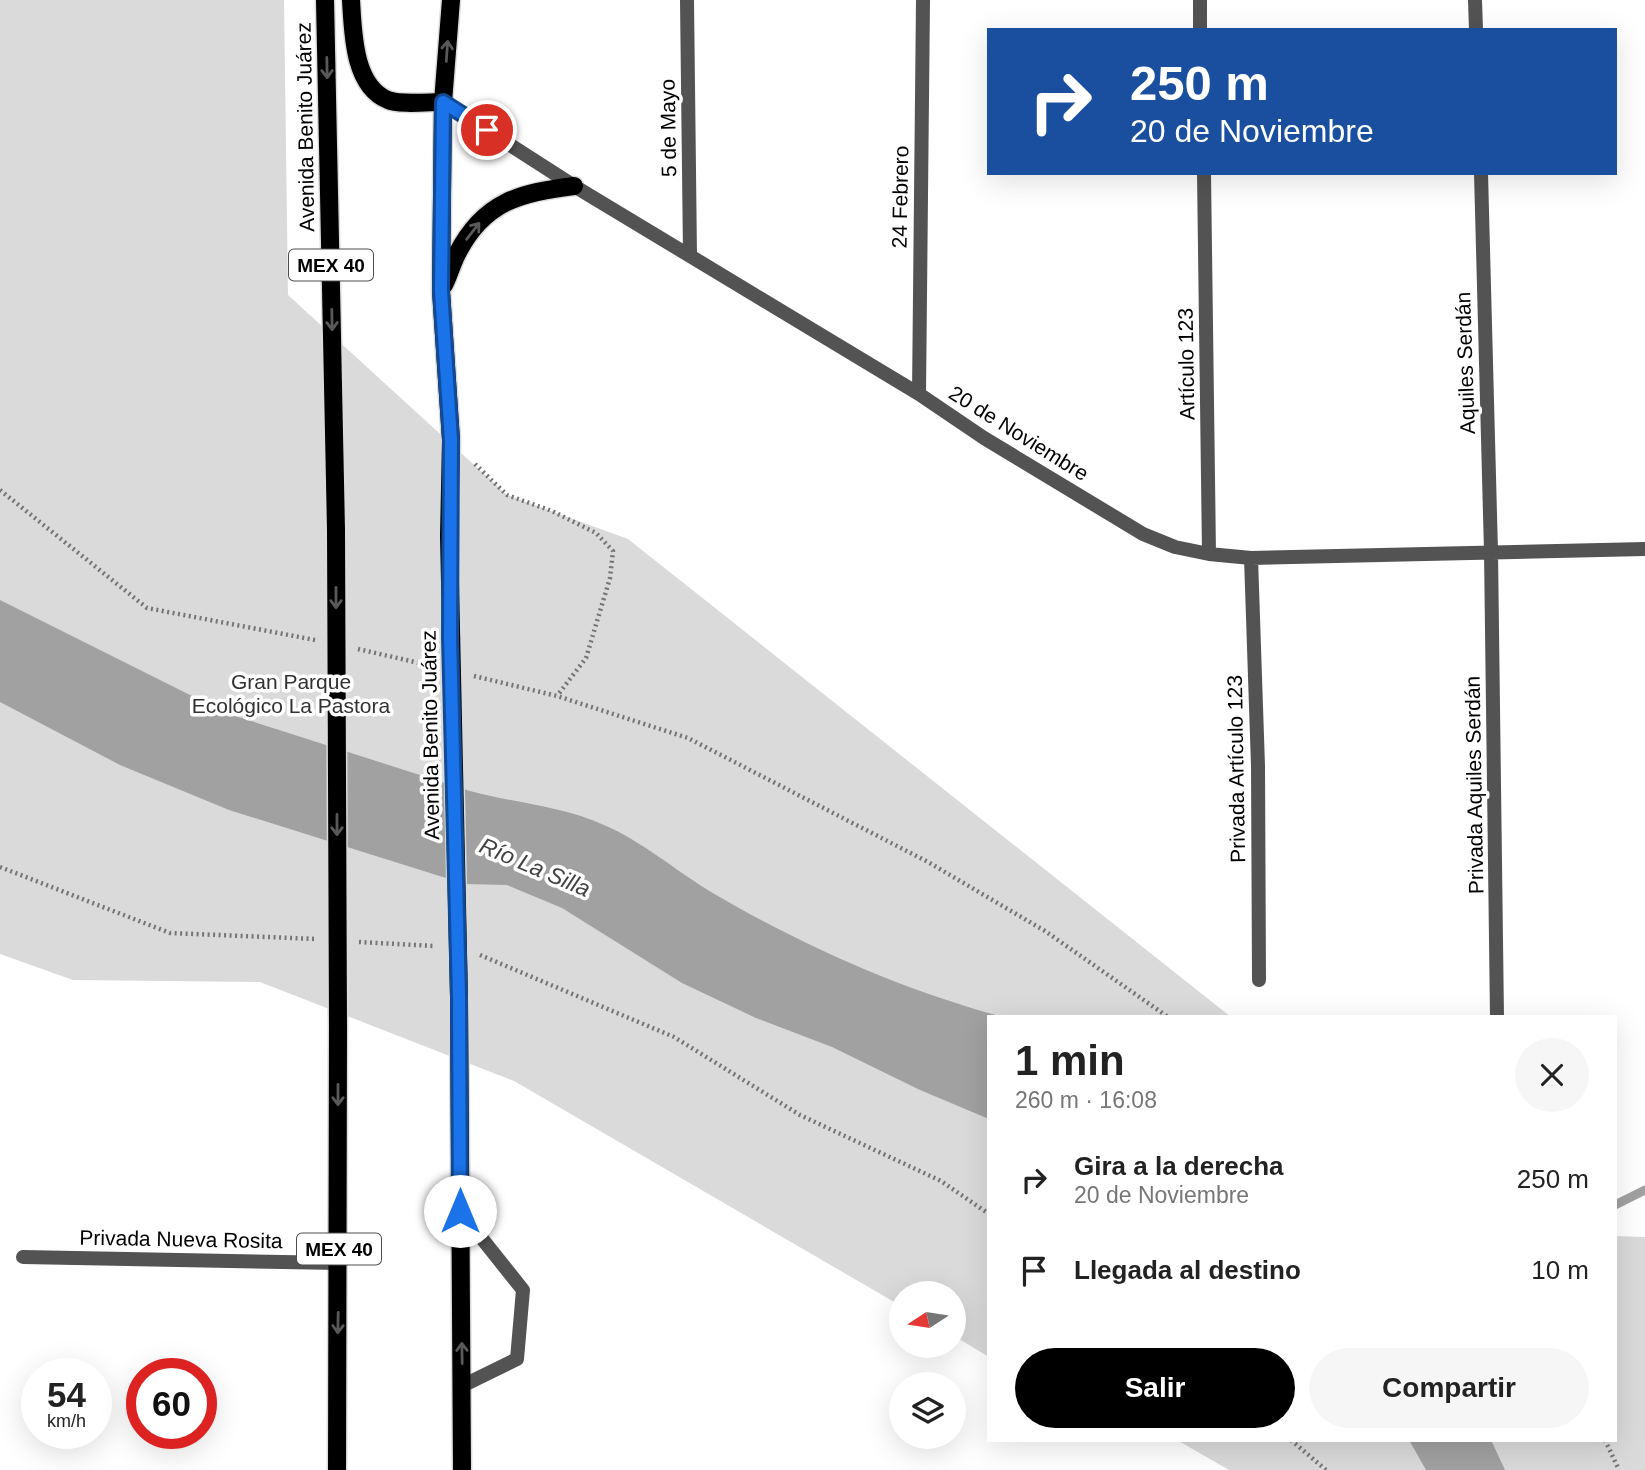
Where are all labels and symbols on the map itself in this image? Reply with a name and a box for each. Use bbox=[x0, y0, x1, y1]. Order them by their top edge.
street label: Avenida Benito Juárez bbox=[292, 22, 318, 232]
one-way arrow bbox=[441, 40, 454, 63]
one-way arrow bbox=[320, 56, 333, 79]
street label: 5 de Mayo bbox=[656, 79, 680, 177]
pin bbox=[457, 100, 517, 160]
street label: 24 Febrero bbox=[888, 145, 912, 249]
one-way arrow bbox=[466, 223, 481, 241]
road number: MEX 40 bbox=[289, 249, 373, 280]
street label: Aquiles Serdán bbox=[1451, 291, 1479, 435]
one-way arrow bbox=[325, 308, 339, 331]
street label: Artículo 123 bbox=[1174, 308, 1198, 420]
street label: 20 de Noviembre bbox=[945, 381, 1093, 485]
one-way arrow bbox=[330, 586, 343, 609]
street label: Avenida Benito Juárez bbox=[417, 630, 443, 840]
park label: Gran Parque Ecológico La Pastora bbox=[192, 670, 391, 717]
street label: Privada Artículo 123 bbox=[1223, 675, 1249, 863]
street label: Privada Aquiles Serdán bbox=[1461, 676, 1487, 894]
one-way arrow bbox=[330, 814, 344, 837]
water label: Río La Silla bbox=[476, 832, 594, 902]
one-way arrow bbox=[331, 1084, 345, 1107]
position arrow bbox=[423, 1174, 497, 1248]
street label: Privada Nueva Rosita bbox=[79, 1226, 283, 1252]
road number: MEX 40 bbox=[297, 1233, 381, 1264]
north arrow bbox=[889, 1281, 966, 1358]
one-way arrow bbox=[331, 1311, 345, 1334]
one-way arrow bbox=[455, 1342, 468, 1365]
speed limit sign: 60 bbox=[126, 1358, 217, 1449]

